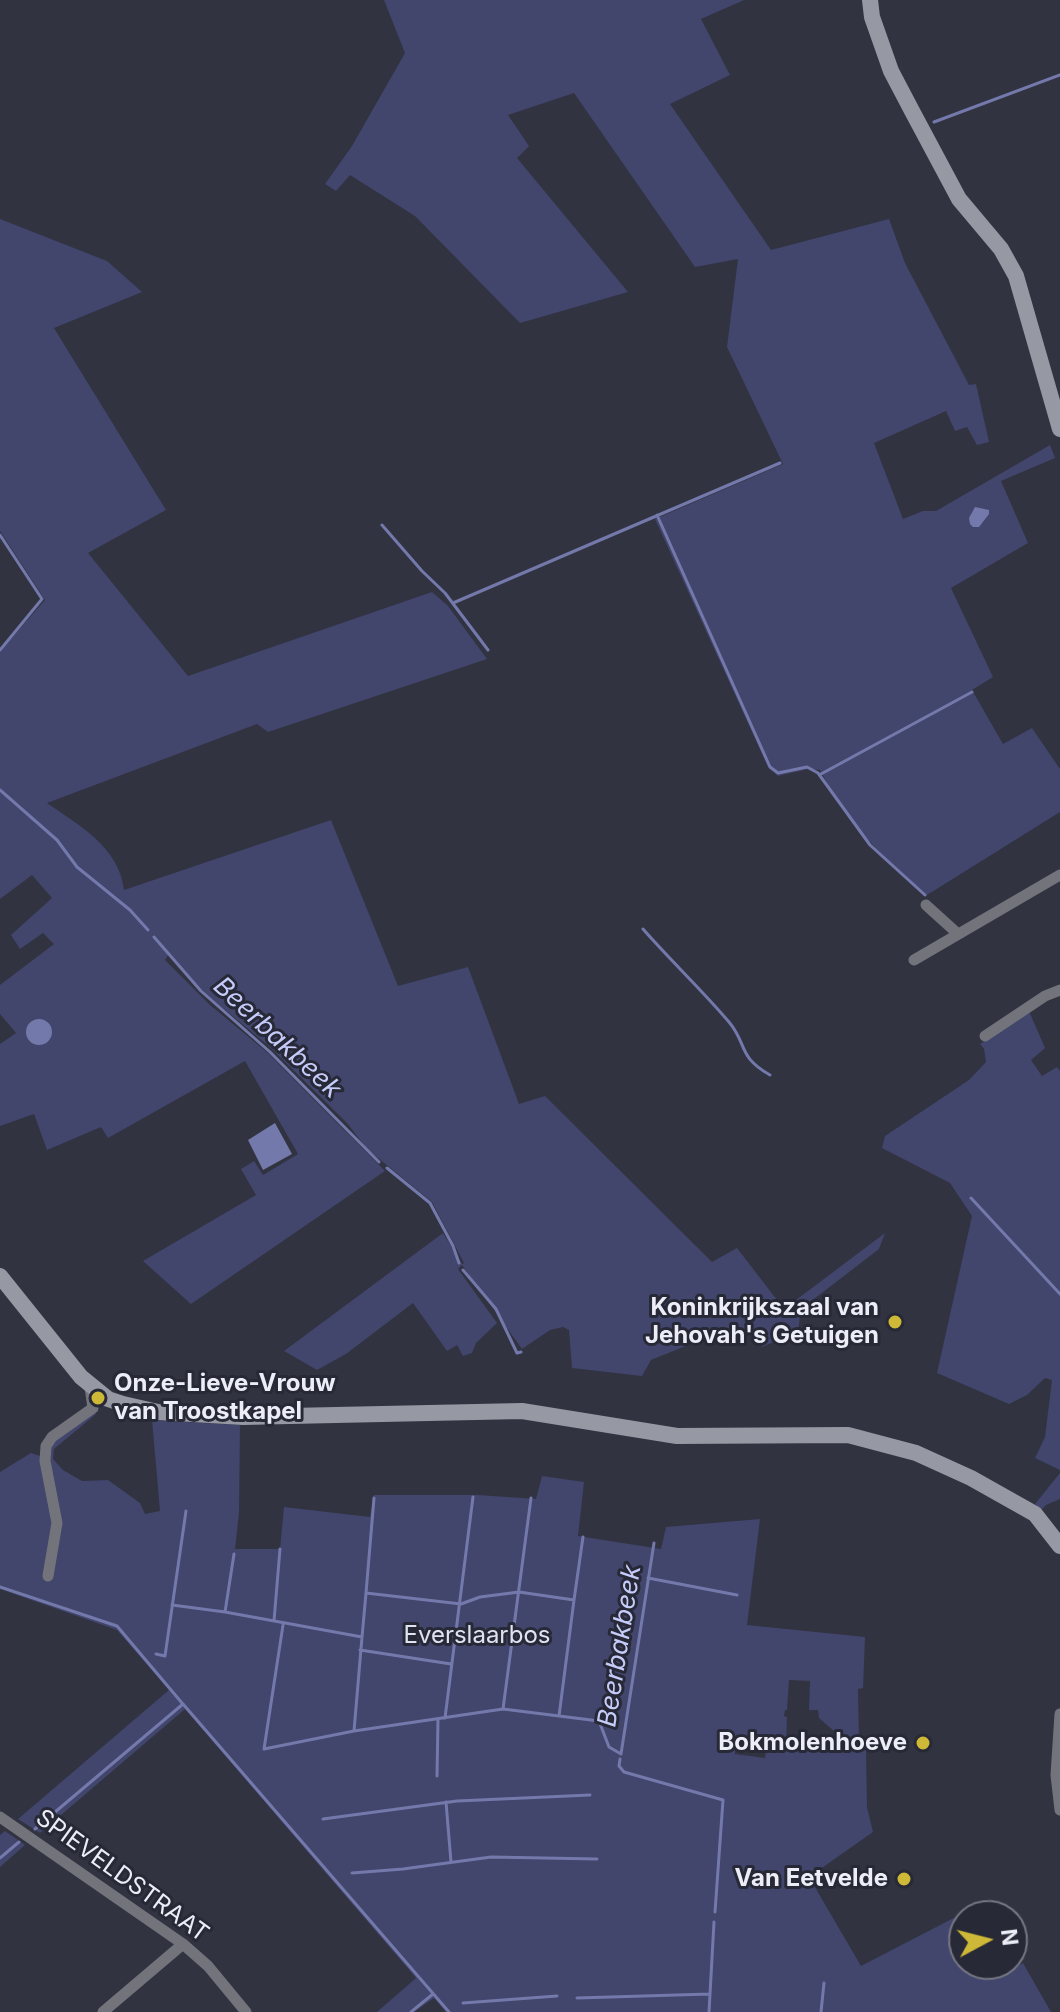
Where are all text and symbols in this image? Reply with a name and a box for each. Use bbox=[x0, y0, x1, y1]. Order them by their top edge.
water label: Beerbakbeek bbox=[207, 971, 347, 1105]
place label: Koninkrijkszaal van Jehovah's Getuigen bbox=[645, 1294, 879, 1350]
marker: Koninkrijkszaal van Jehovah's Getuigen bbox=[886, 1313, 904, 1331]
place label: Onze-Lieve-Vrouw van Troostkapel bbox=[114, 1370, 336, 1426]
marker: Onze-Lieve-Vrouw van Troostkapel bbox=[89, 1389, 107, 1407]
water label: Beerbakbeek bbox=[592, 1563, 648, 1729]
park label: Everslaarbos bbox=[403, 1622, 551, 1650]
place label: Bokmolenhoeve bbox=[718, 1729, 907, 1757]
marker: Bokmolenhoeve bbox=[914, 1734, 932, 1752]
street label: SPIEVELDSTRAAT bbox=[30, 1804, 214, 1948]
place label: Van Eetvelde bbox=[735, 1865, 888, 1893]
marker: Van Eetvelde bbox=[895, 1870, 913, 1888]
north arrow bbox=[948, 1900, 1028, 1980]
text: N bbox=[996, 1927, 1024, 1947]

